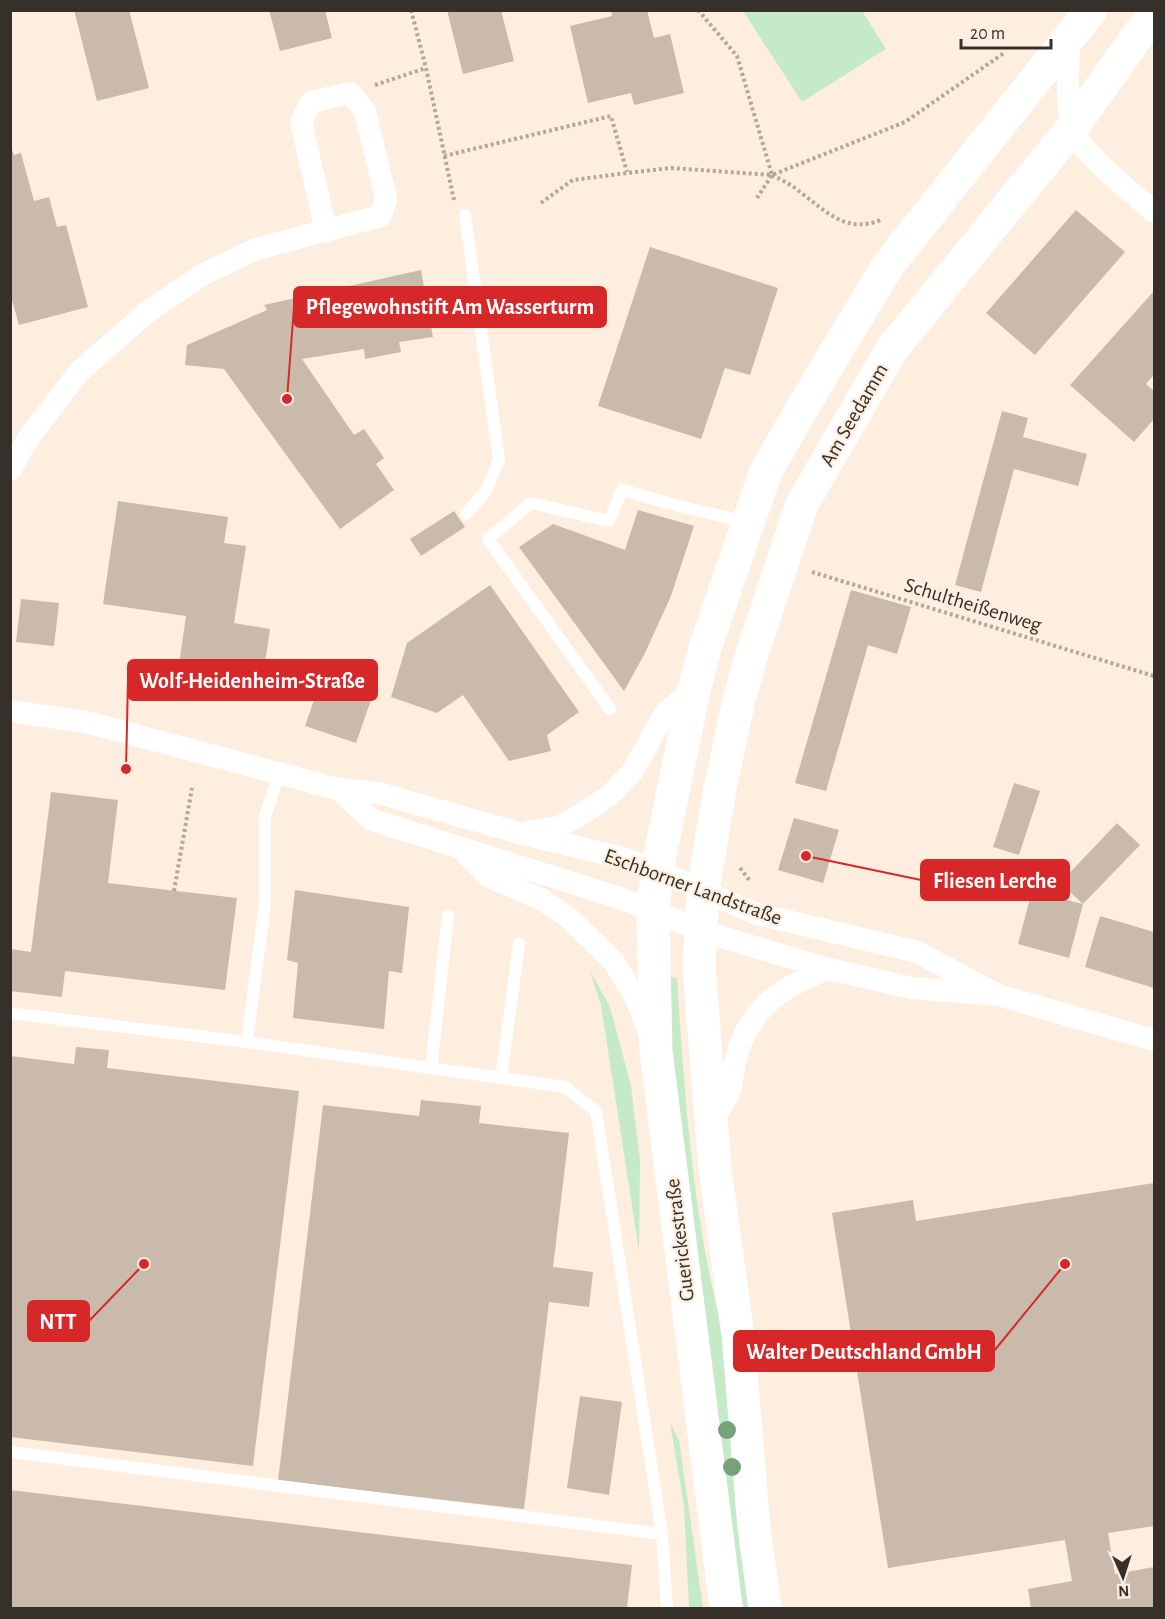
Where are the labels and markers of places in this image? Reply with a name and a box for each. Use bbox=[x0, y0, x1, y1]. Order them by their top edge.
callout: Pflegewohnstift Am Wasserturm bbox=[294, 287, 606, 327]
callout: Wolf-Heidenheim-Straße bbox=[128, 660, 377, 700]
callout: Fliesen Lerche bbox=[921, 860, 1069, 900]
callout: NTT bbox=[28, 1301, 89, 1341]
callout: Walter Deutschland GmbH bbox=[734, 1331, 994, 1371]

